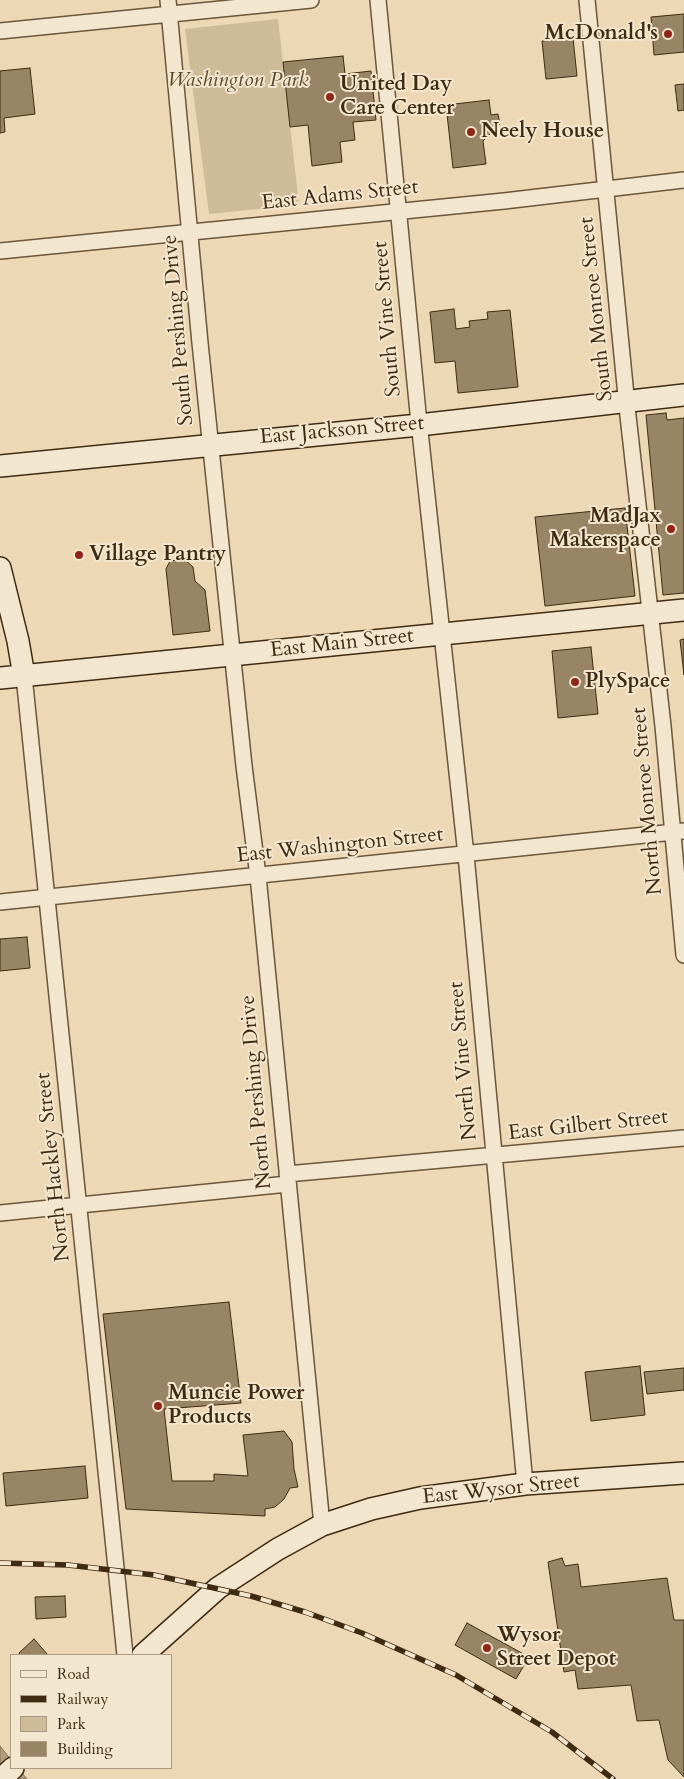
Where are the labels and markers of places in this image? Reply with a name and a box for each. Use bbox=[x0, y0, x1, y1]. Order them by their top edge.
place label: McDonald's bbox=[544, 21, 658, 47]
marker: McDonald's bbox=[662, 28, 674, 40]
place label: United Day Care Center bbox=[340, 72, 454, 122]
marker: United Day Care Center bbox=[324, 91, 336, 103]
place label: Neely House bbox=[481, 119, 604, 145]
marker: Neely House bbox=[465, 126, 477, 138]
place label: MadJax Makerspace bbox=[549, 504, 661, 554]
marker: MadJax Makerspace bbox=[665, 523, 677, 535]
place label: Village Pantry bbox=[89, 542, 226, 568]
marker: Village Pantry bbox=[73, 549, 85, 561]
place label: PlySpace bbox=[585, 669, 670, 695]
marker: PlySpace bbox=[569, 676, 581, 688]
place label: Muncie Power Products bbox=[168, 1381, 304, 1431]
marker: Muncie Power Products bbox=[152, 1400, 164, 1412]
place label: Wysor Street Depot bbox=[497, 1623, 616, 1673]
marker: Wysor Street Depot bbox=[481, 1642, 493, 1654]

